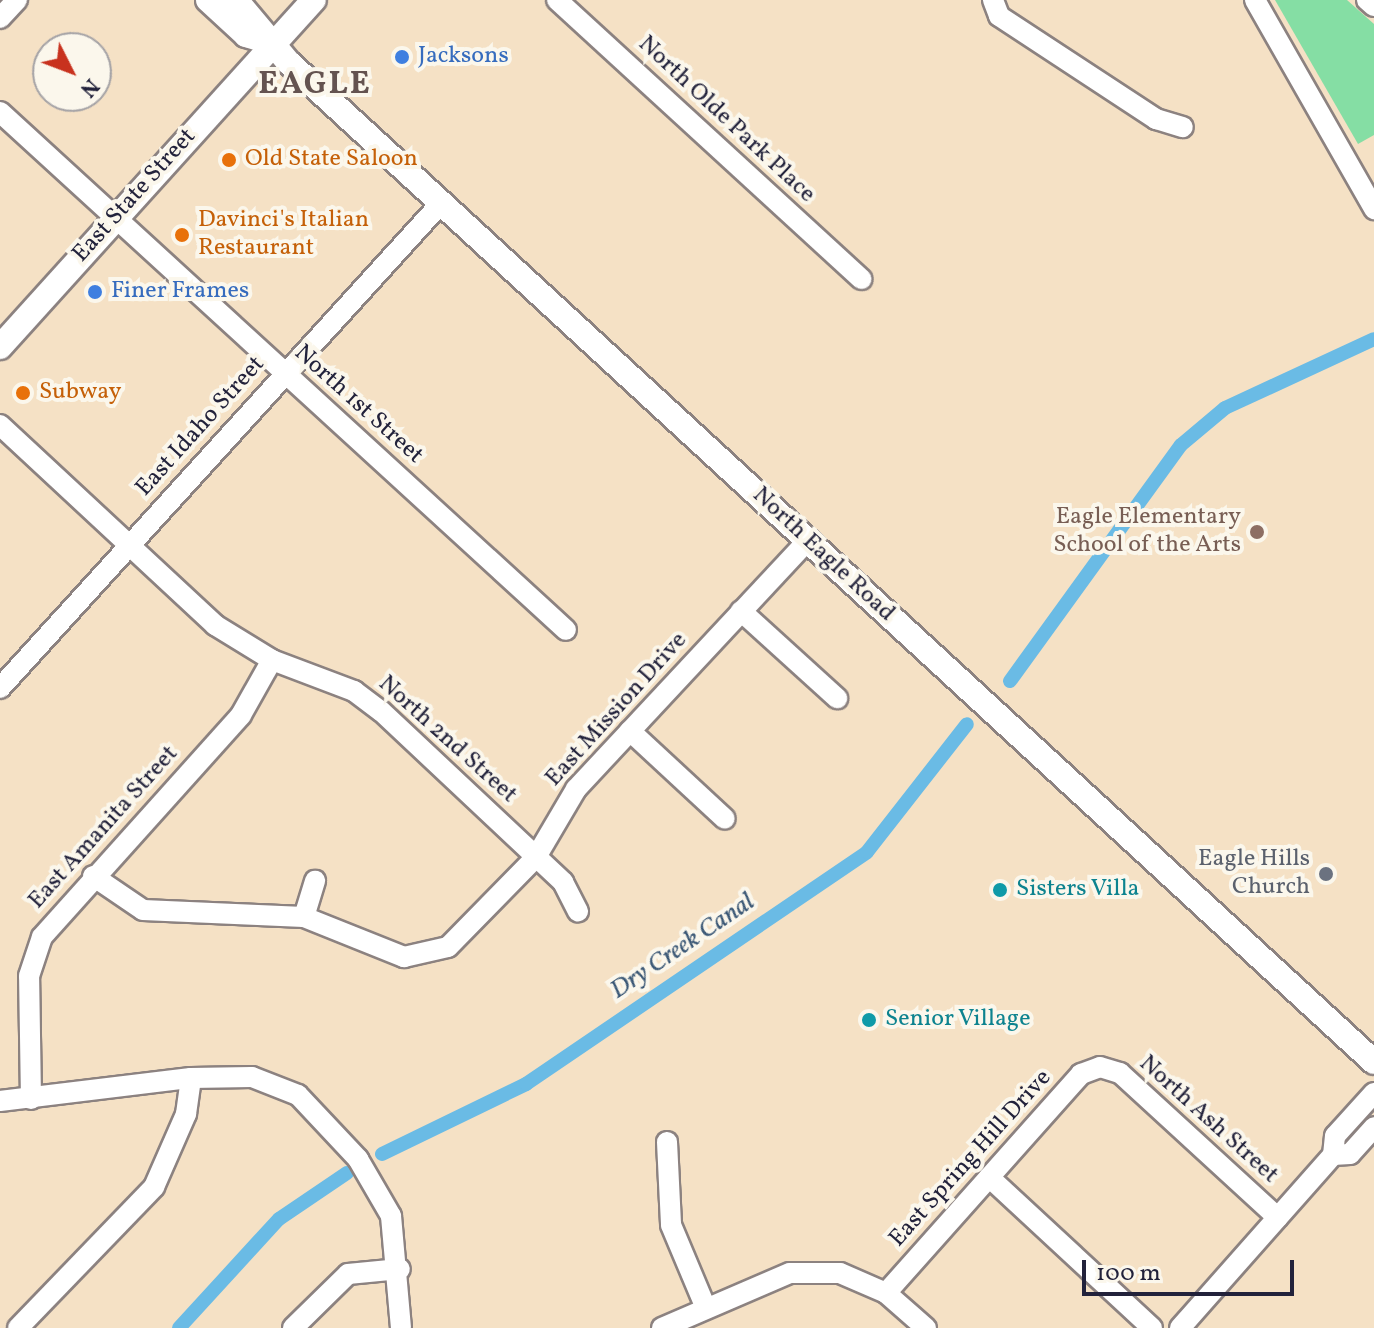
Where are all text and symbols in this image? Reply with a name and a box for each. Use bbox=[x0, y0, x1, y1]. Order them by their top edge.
street label: North Olde Park Place bbox=[631, 30, 821, 210]
north arrow bbox=[32, 32, 112, 112]
place label: Jacksons bbox=[418, 43, 509, 71]
marker: Jacksons bbox=[393, 48, 411, 66]
district label: EAGLE bbox=[258, 66, 372, 104]
text: N bbox=[72, 71, 106, 103]
street label: East State Street bbox=[67, 123, 203, 269]
place label: Old State Saloon bbox=[245, 146, 418, 174]
marker: Old State Saloon bbox=[220, 151, 238, 169]
place label: Davinci's Italian Restaurant bbox=[198, 207, 369, 263]
marker: Davinci's Italian Restaurant bbox=[173, 226, 191, 244]
place label: Finer Frames bbox=[111, 278, 249, 306]
marker: Finer Frames bbox=[86, 283, 104, 301]
street label: North 1st Street bbox=[287, 339, 429, 471]
street label: East Idaho Street bbox=[131, 351, 271, 503]
place label: Subway bbox=[39, 379, 121, 407]
marker: Subway bbox=[14, 384, 32, 402]
street label: North Eagle Road bbox=[746, 482, 900, 628]
place label: Eagle Elementary School of the Arts bbox=[1056, 504, 1241, 560]
marker: Eagle Elementary School of the Arts bbox=[1248, 523, 1266, 541]
street label: East Mission Drive bbox=[540, 627, 694, 793]
street label: North 2nd Street bbox=[372, 670, 522, 810]
street label: East Amanita Street bbox=[23, 740, 185, 916]
place label: Eagle Hills Church bbox=[1198, 846, 1310, 902]
marker: Eagle Hills Church bbox=[1317, 865, 1335, 883]
place label: Sisters Villa bbox=[1016, 876, 1140, 904]
marker: Sisters Villa bbox=[991, 881, 1009, 899]
water label: Dry Creek Canal bbox=[605, 887, 761, 1007]
place label: Senior Village bbox=[885, 1006, 1031, 1034]
marker: Senior Village bbox=[860, 1011, 878, 1029]
street label: North Ash Street bbox=[1132, 1050, 1284, 1190]
street label: East Spring Hill Drive bbox=[884, 1064, 1058, 1254]
scale bar bbox=[1086, 1244, 1298, 1294]
text: 100 m bbox=[1096, 1257, 1161, 1291]

